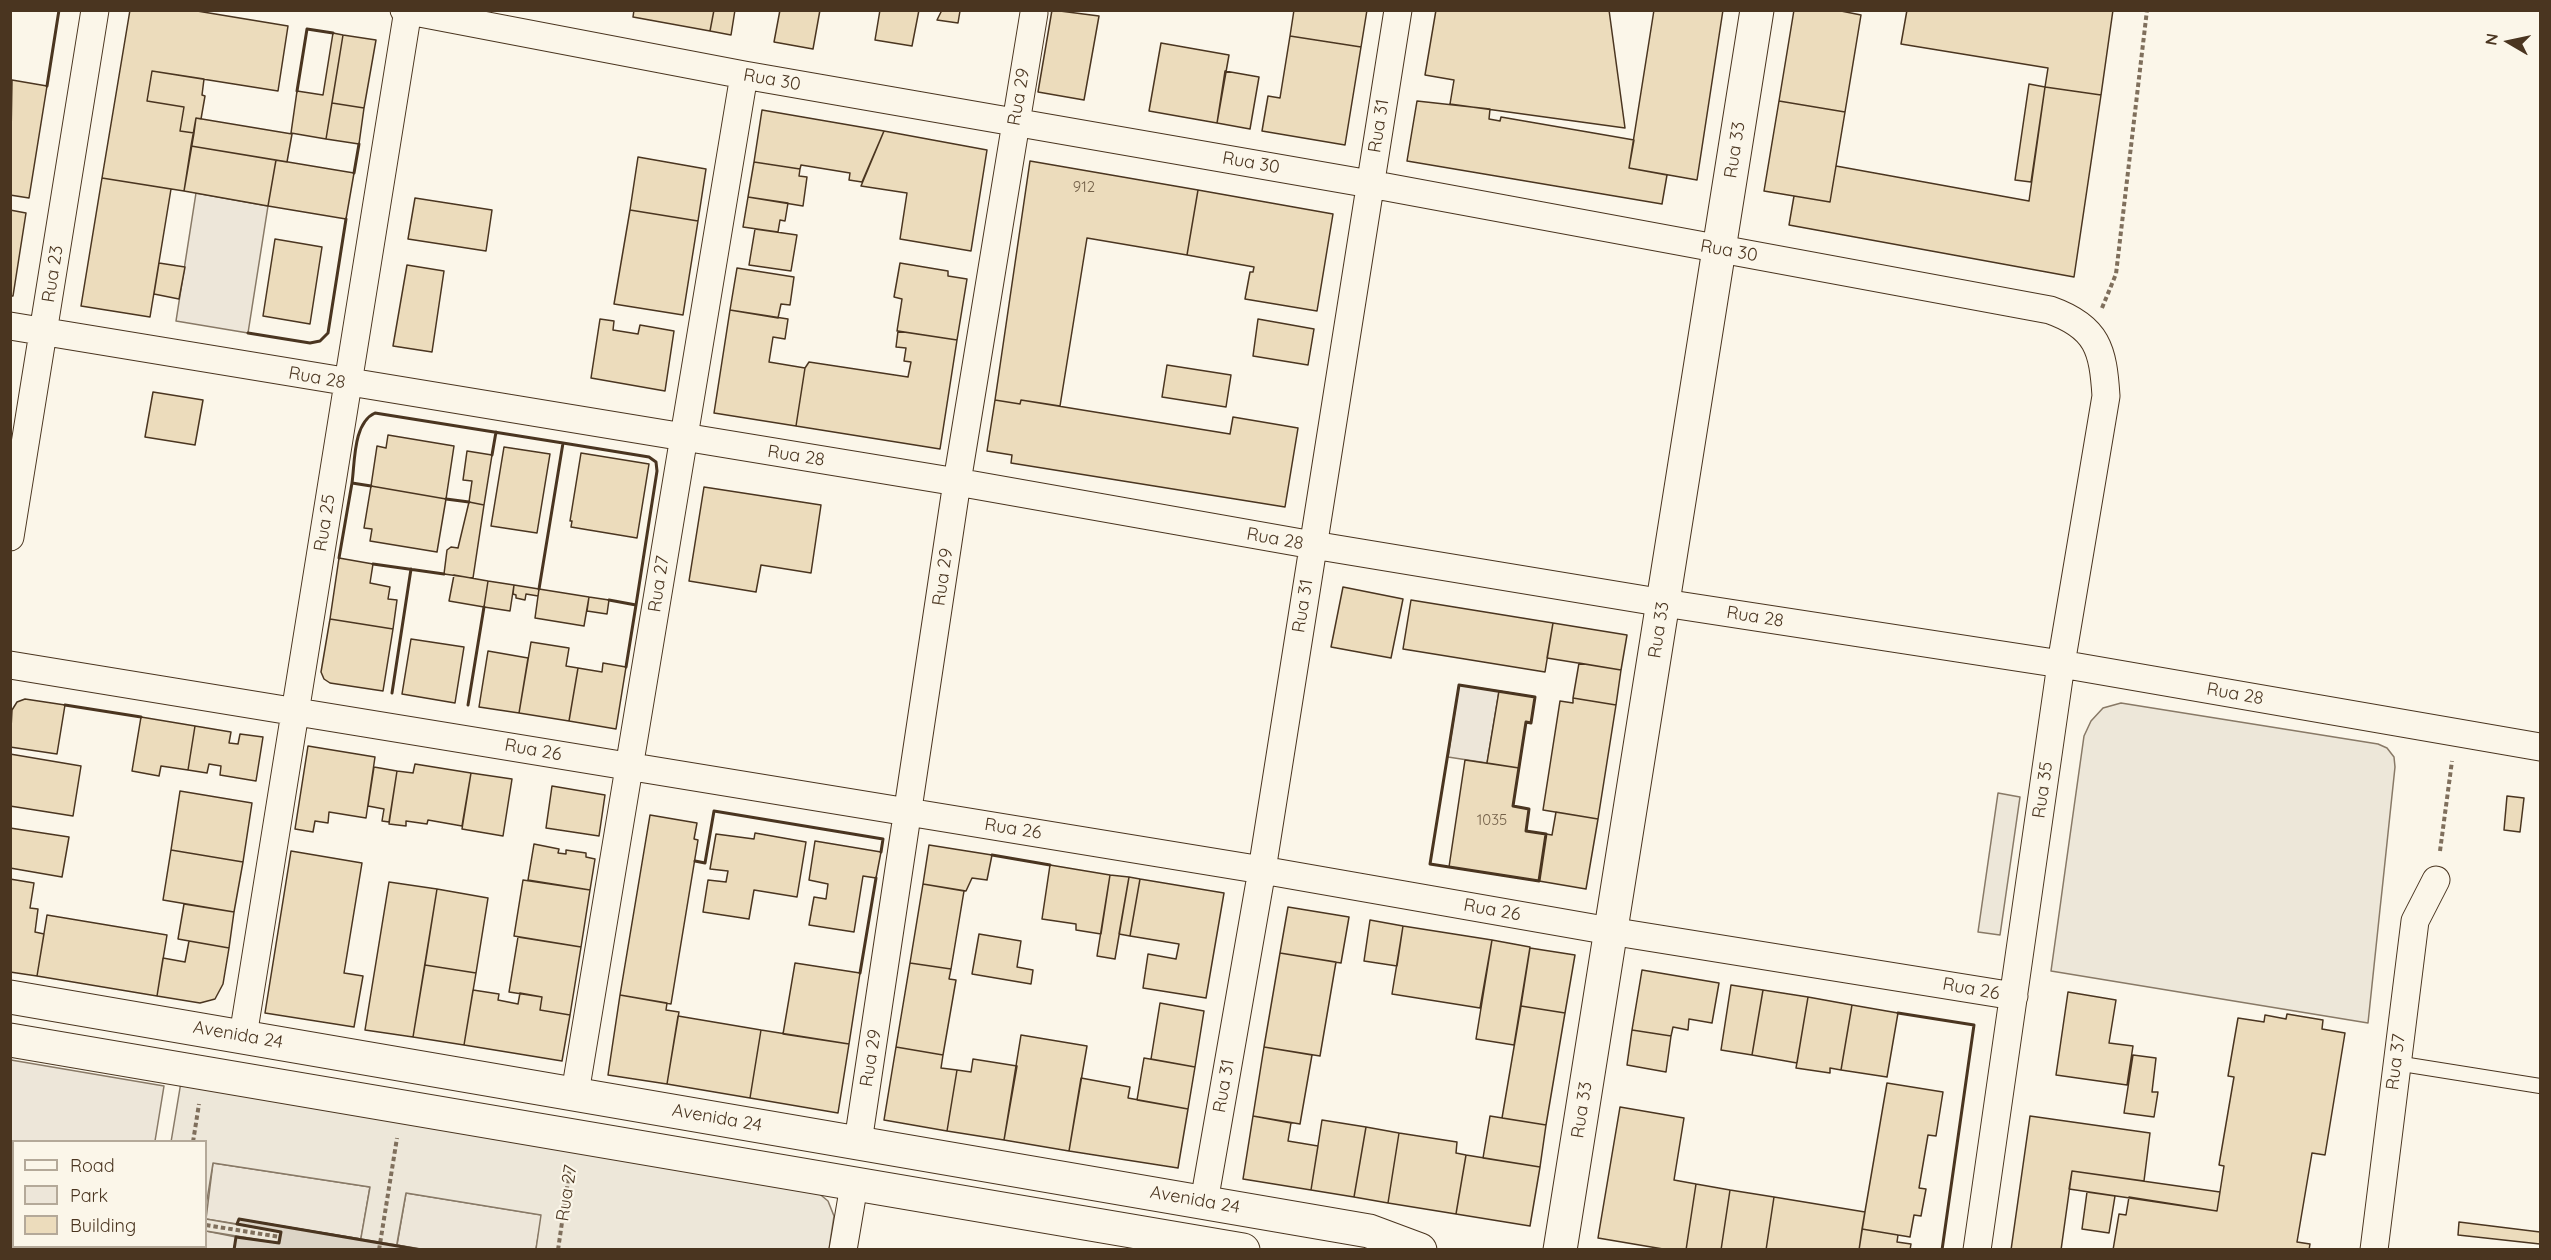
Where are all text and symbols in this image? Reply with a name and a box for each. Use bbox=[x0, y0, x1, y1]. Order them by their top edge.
north arrow bbox=[2479, 12, 2539, 72]
text: N bbox=[2480, 32, 2502, 47]
street label: Rua 30 bbox=[742, 64, 802, 96]
street label: Rua 29 bbox=[1003, 67, 1035, 127]
street label: Rua 31 bbox=[1364, 98, 1394, 154]
street label: Rua 33 bbox=[1720, 120, 1750, 180]
street label: Rua 30 bbox=[1221, 147, 1281, 179]
house number: 912 bbox=[1073, 178, 1095, 196]
street label: Rua 30 bbox=[1699, 235, 1759, 267]
street label: Rua 23 bbox=[38, 244, 68, 304]
street label: Rua 28 bbox=[287, 362, 347, 394]
street label: Rua 28 bbox=[766, 441, 826, 471]
street label: Rua 25 bbox=[310, 493, 340, 553]
street label: Rua 28 bbox=[1245, 523, 1305, 555]
street label: Rua 29 bbox=[928, 547, 958, 607]
street label: Rua 27 bbox=[644, 554, 674, 614]
street label: Rua 31 bbox=[1288, 578, 1318, 634]
street label: Rua 33 bbox=[1644, 600, 1674, 660]
street label: Rua 28 bbox=[1725, 602, 1785, 632]
street label: Rua 28 bbox=[2205, 678, 2265, 710]
street label: Rua 26 bbox=[503, 734, 563, 766]
street label: Rua 35 bbox=[2028, 760, 2058, 820]
house number: 1035 bbox=[1477, 811, 1507, 829]
street label: Rua 26 bbox=[983, 814, 1043, 844]
street label: Rua 26 bbox=[1462, 894, 1522, 926]
street label: Rua 26 bbox=[1941, 973, 2001, 1005]
street label: Avenida 24 bbox=[191, 1016, 285, 1054]
street label: Rua 29 bbox=[856, 1028, 886, 1088]
street label: Rua 37 bbox=[2382, 1033, 2410, 1091]
street label: Rua 31 bbox=[1209, 1058, 1239, 1114]
street label: Rua 33 bbox=[1567, 1080, 1597, 1140]
street label: Avenida 24 bbox=[670, 1099, 764, 1137]
legend bbox=[12, 1140, 207, 1248]
text: Road bbox=[70, 1154, 115, 1177]
street label: Rua 27 bbox=[552, 1163, 582, 1223]
street label: Avenida 24 bbox=[1148, 1181, 1242, 1219]
text: Park bbox=[70, 1184, 108, 1207]
text: Building bbox=[70, 1214, 136, 1237]

